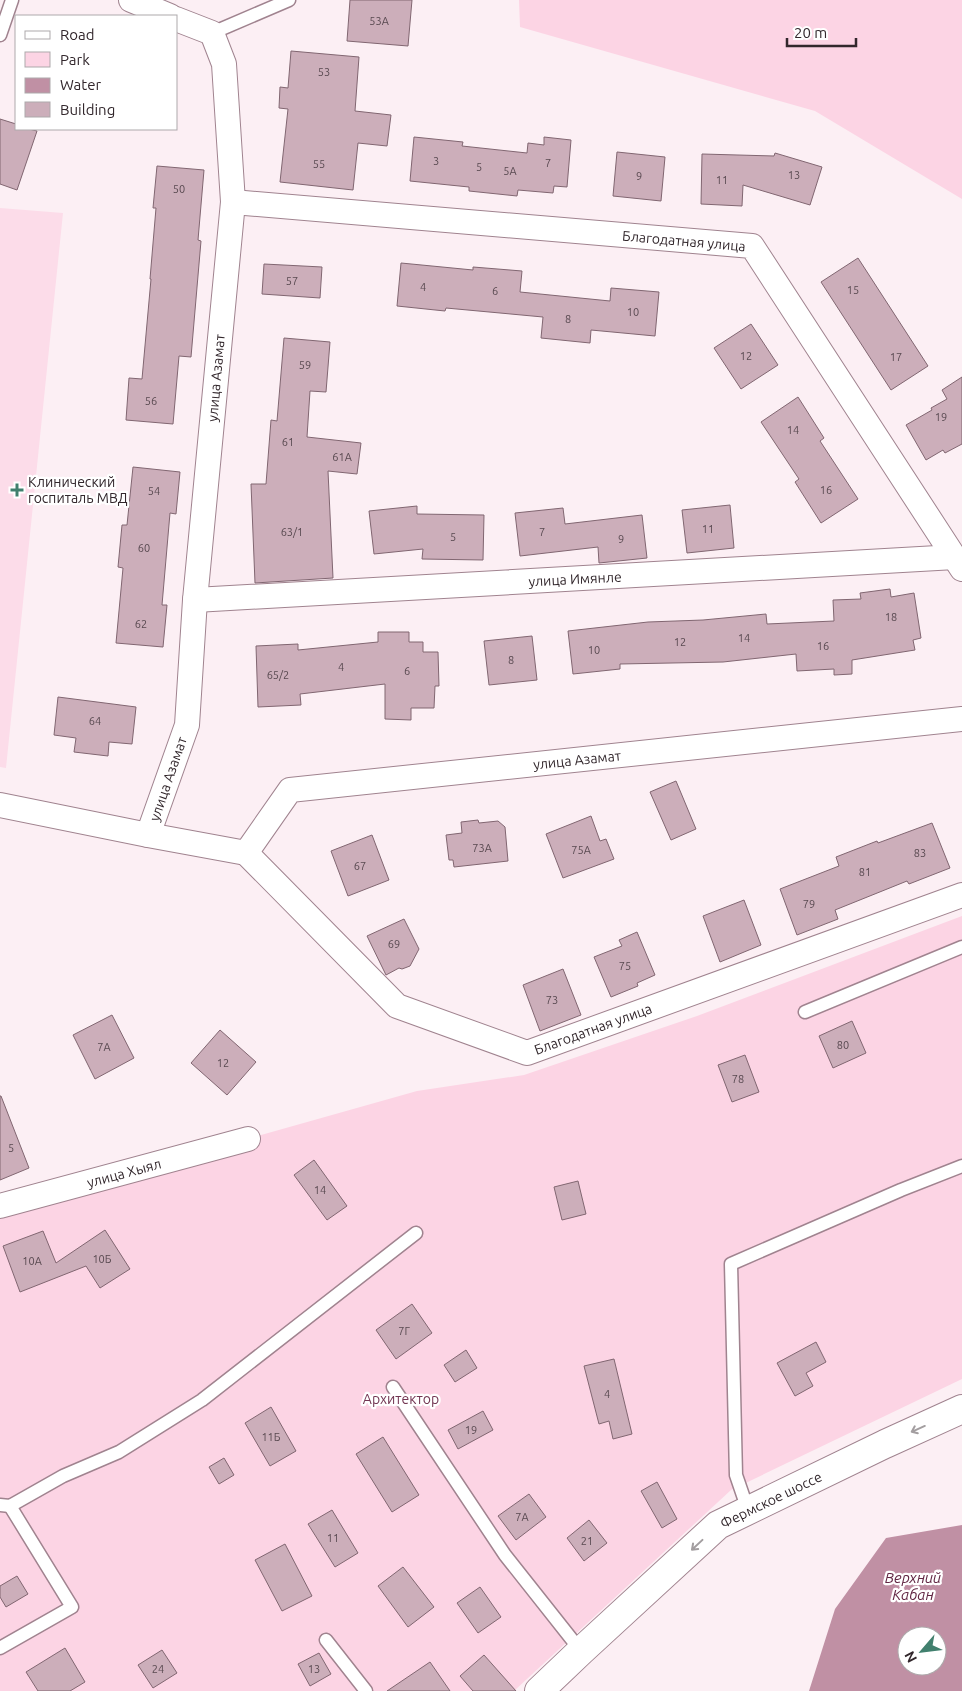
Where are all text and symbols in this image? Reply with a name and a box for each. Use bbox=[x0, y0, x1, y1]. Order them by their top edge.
legend bbox=[15, 15, 178, 130]
house number: 53А bbox=[369, 15, 390, 27]
scale bar bbox=[787, 15, 856, 47]
text: 20 m bbox=[794, 24, 827, 41]
text: Road bbox=[60, 26, 95, 43]
text: Park bbox=[60, 51, 90, 68]
house number: 53 bbox=[318, 66, 330, 78]
text: Water bbox=[60, 76, 101, 93]
text: Building bbox=[60, 101, 115, 118]
house number: 3 bbox=[433, 155, 439, 167]
house number: 7 bbox=[545, 157, 551, 169]
house number: 55 bbox=[313, 158, 325, 170]
house number: 5 bbox=[476, 161, 482, 173]
house number: 5А bbox=[503, 165, 518, 177]
house number: 13 bbox=[788, 169, 800, 181]
house number: 9 bbox=[636, 170, 642, 182]
house number: 11 bbox=[716, 174, 728, 186]
house number: 50 bbox=[173, 183, 185, 195]
street label: Благодатная улица bbox=[622, 228, 746, 254]
house number: 57 bbox=[286, 275, 298, 287]
house number: 4 bbox=[420, 281, 426, 293]
house number: 15 bbox=[847, 284, 859, 296]
house number: 6 bbox=[492, 285, 498, 297]
house number: 10 bbox=[627, 306, 639, 318]
house number: 8 bbox=[565, 313, 571, 325]
street label: улица Азамат bbox=[204, 333, 228, 423]
house number: 12 bbox=[740, 350, 752, 362]
house number: 17 bbox=[890, 351, 902, 363]
house number: 59 bbox=[299, 359, 311, 371]
house number: 56 bbox=[145, 395, 157, 407]
house number: 19 bbox=[935, 411, 947, 423]
house number: 14 bbox=[787, 424, 799, 436]
house number: 61 bbox=[282, 436, 294, 448]
house number: 61А bbox=[332, 451, 353, 463]
place label: Клинический госпиталь МВД bbox=[28, 474, 128, 506]
marker: Клинический госпиталь МВД bbox=[10, 483, 24, 497]
house number: 16 bbox=[820, 484, 832, 496]
house number: 54 bbox=[148, 485, 160, 497]
house number: 11 bbox=[702, 523, 714, 535]
house number: 63/1 bbox=[281, 526, 303, 538]
house number: 7 bbox=[539, 526, 545, 538]
house number: 5 bbox=[450, 531, 456, 543]
house number: 9 bbox=[618, 533, 624, 545]
house number: 60 bbox=[138, 542, 150, 554]
street label: улица Имянле bbox=[528, 569, 622, 589]
house number: 18 bbox=[885, 611, 897, 623]
house number: 62 bbox=[135, 618, 147, 630]
house number: 14 bbox=[738, 632, 750, 644]
house number: 12 bbox=[674, 636, 686, 648]
house number: 16 bbox=[817, 640, 829, 652]
house number: 10 bbox=[588, 644, 600, 656]
house number: 8 bbox=[508, 654, 514, 666]
house number: 4 bbox=[338, 661, 344, 673]
house number: 6 bbox=[404, 665, 410, 677]
house number: 65/2 bbox=[267, 669, 289, 681]
house number: 64 bbox=[89, 715, 101, 727]
street label: улица Азамат bbox=[146, 735, 190, 823]
street label: улица Азамат bbox=[532, 747, 622, 773]
house number: 73А bbox=[472, 842, 493, 854]
house number: 75А bbox=[571, 844, 592, 856]
house number: 83 bbox=[914, 847, 926, 859]
house number: 67 bbox=[354, 860, 366, 872]
house number: 81 bbox=[859, 866, 871, 878]
house number: 79 bbox=[803, 898, 815, 910]
house number: 69 bbox=[388, 938, 400, 950]
house number: 75 bbox=[619, 960, 631, 972]
house number: 73 bbox=[546, 994, 558, 1006]
street label: Благодатная улица bbox=[532, 1000, 654, 1058]
house number: 80 bbox=[837, 1039, 849, 1051]
house number: 7А bbox=[97, 1041, 112, 1053]
house number: 12 bbox=[217, 1057, 229, 1069]
house number: 78 bbox=[732, 1073, 744, 1085]
house number: 5 bbox=[8, 1142, 14, 1154]
street label: улица Хыял bbox=[85, 1155, 163, 1191]
house number: 14 bbox=[314, 1184, 326, 1196]
house number: 10Б bbox=[92, 1253, 112, 1265]
house number: 10А bbox=[22, 1255, 43, 1267]
house number: 7Г bbox=[398, 1325, 410, 1337]
house number: 4 bbox=[604, 1388, 610, 1400]
park label: Архитектор bbox=[363, 1391, 439, 1407]
house number: 19 bbox=[465, 1424, 477, 1436]
one-way arrow bbox=[910, 1425, 925, 1435]
house number: 11Б bbox=[261, 1431, 281, 1443]
street label: Фермское шоссе bbox=[718, 1468, 824, 1532]
house number: 7А bbox=[515, 1511, 530, 1523]
house number: 11 bbox=[327, 1532, 339, 1544]
house number: 21 bbox=[581, 1535, 593, 1547]
one-way arrow bbox=[690, 1539, 703, 1550]
water label: Верхний Кабан bbox=[885, 1569, 941, 1603]
north arrow bbox=[897, 1626, 947, 1676]
text: N bbox=[901, 1649, 920, 1665]
house number: 24 bbox=[152, 1663, 164, 1675]
house number: 13 bbox=[308, 1663, 320, 1675]

